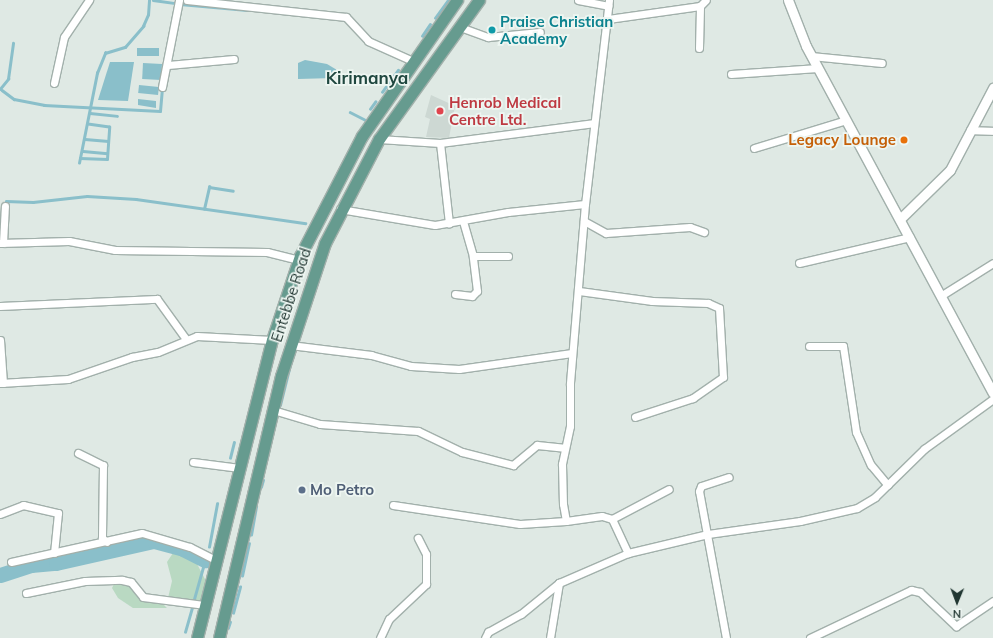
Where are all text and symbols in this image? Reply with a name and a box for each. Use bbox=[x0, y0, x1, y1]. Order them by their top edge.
place label: Praise Christian Academy bbox=[500, 12, 613, 47]
marker: Praise Christian Academy bbox=[487, 25, 497, 35]
district label: Kirimanya bbox=[326, 68, 408, 88]
place label: Henrob Medical Centre Ltd. bbox=[449, 93, 561, 128]
marker: Henrob Medical Centre Ltd. bbox=[434, 105, 446, 117]
place label: Legacy Lounge bbox=[788, 131, 896, 149]
marker: Legacy Lounge bbox=[899, 135, 909, 145]
street label: Entebbe Road bbox=[267, 246, 315, 344]
place label: Mo Petro bbox=[310, 481, 374, 499]
marker: Mo Petro bbox=[297, 485, 307, 495]
north arrow bbox=[937, 582, 977, 622]
text: N bbox=[953, 607, 961, 621]

